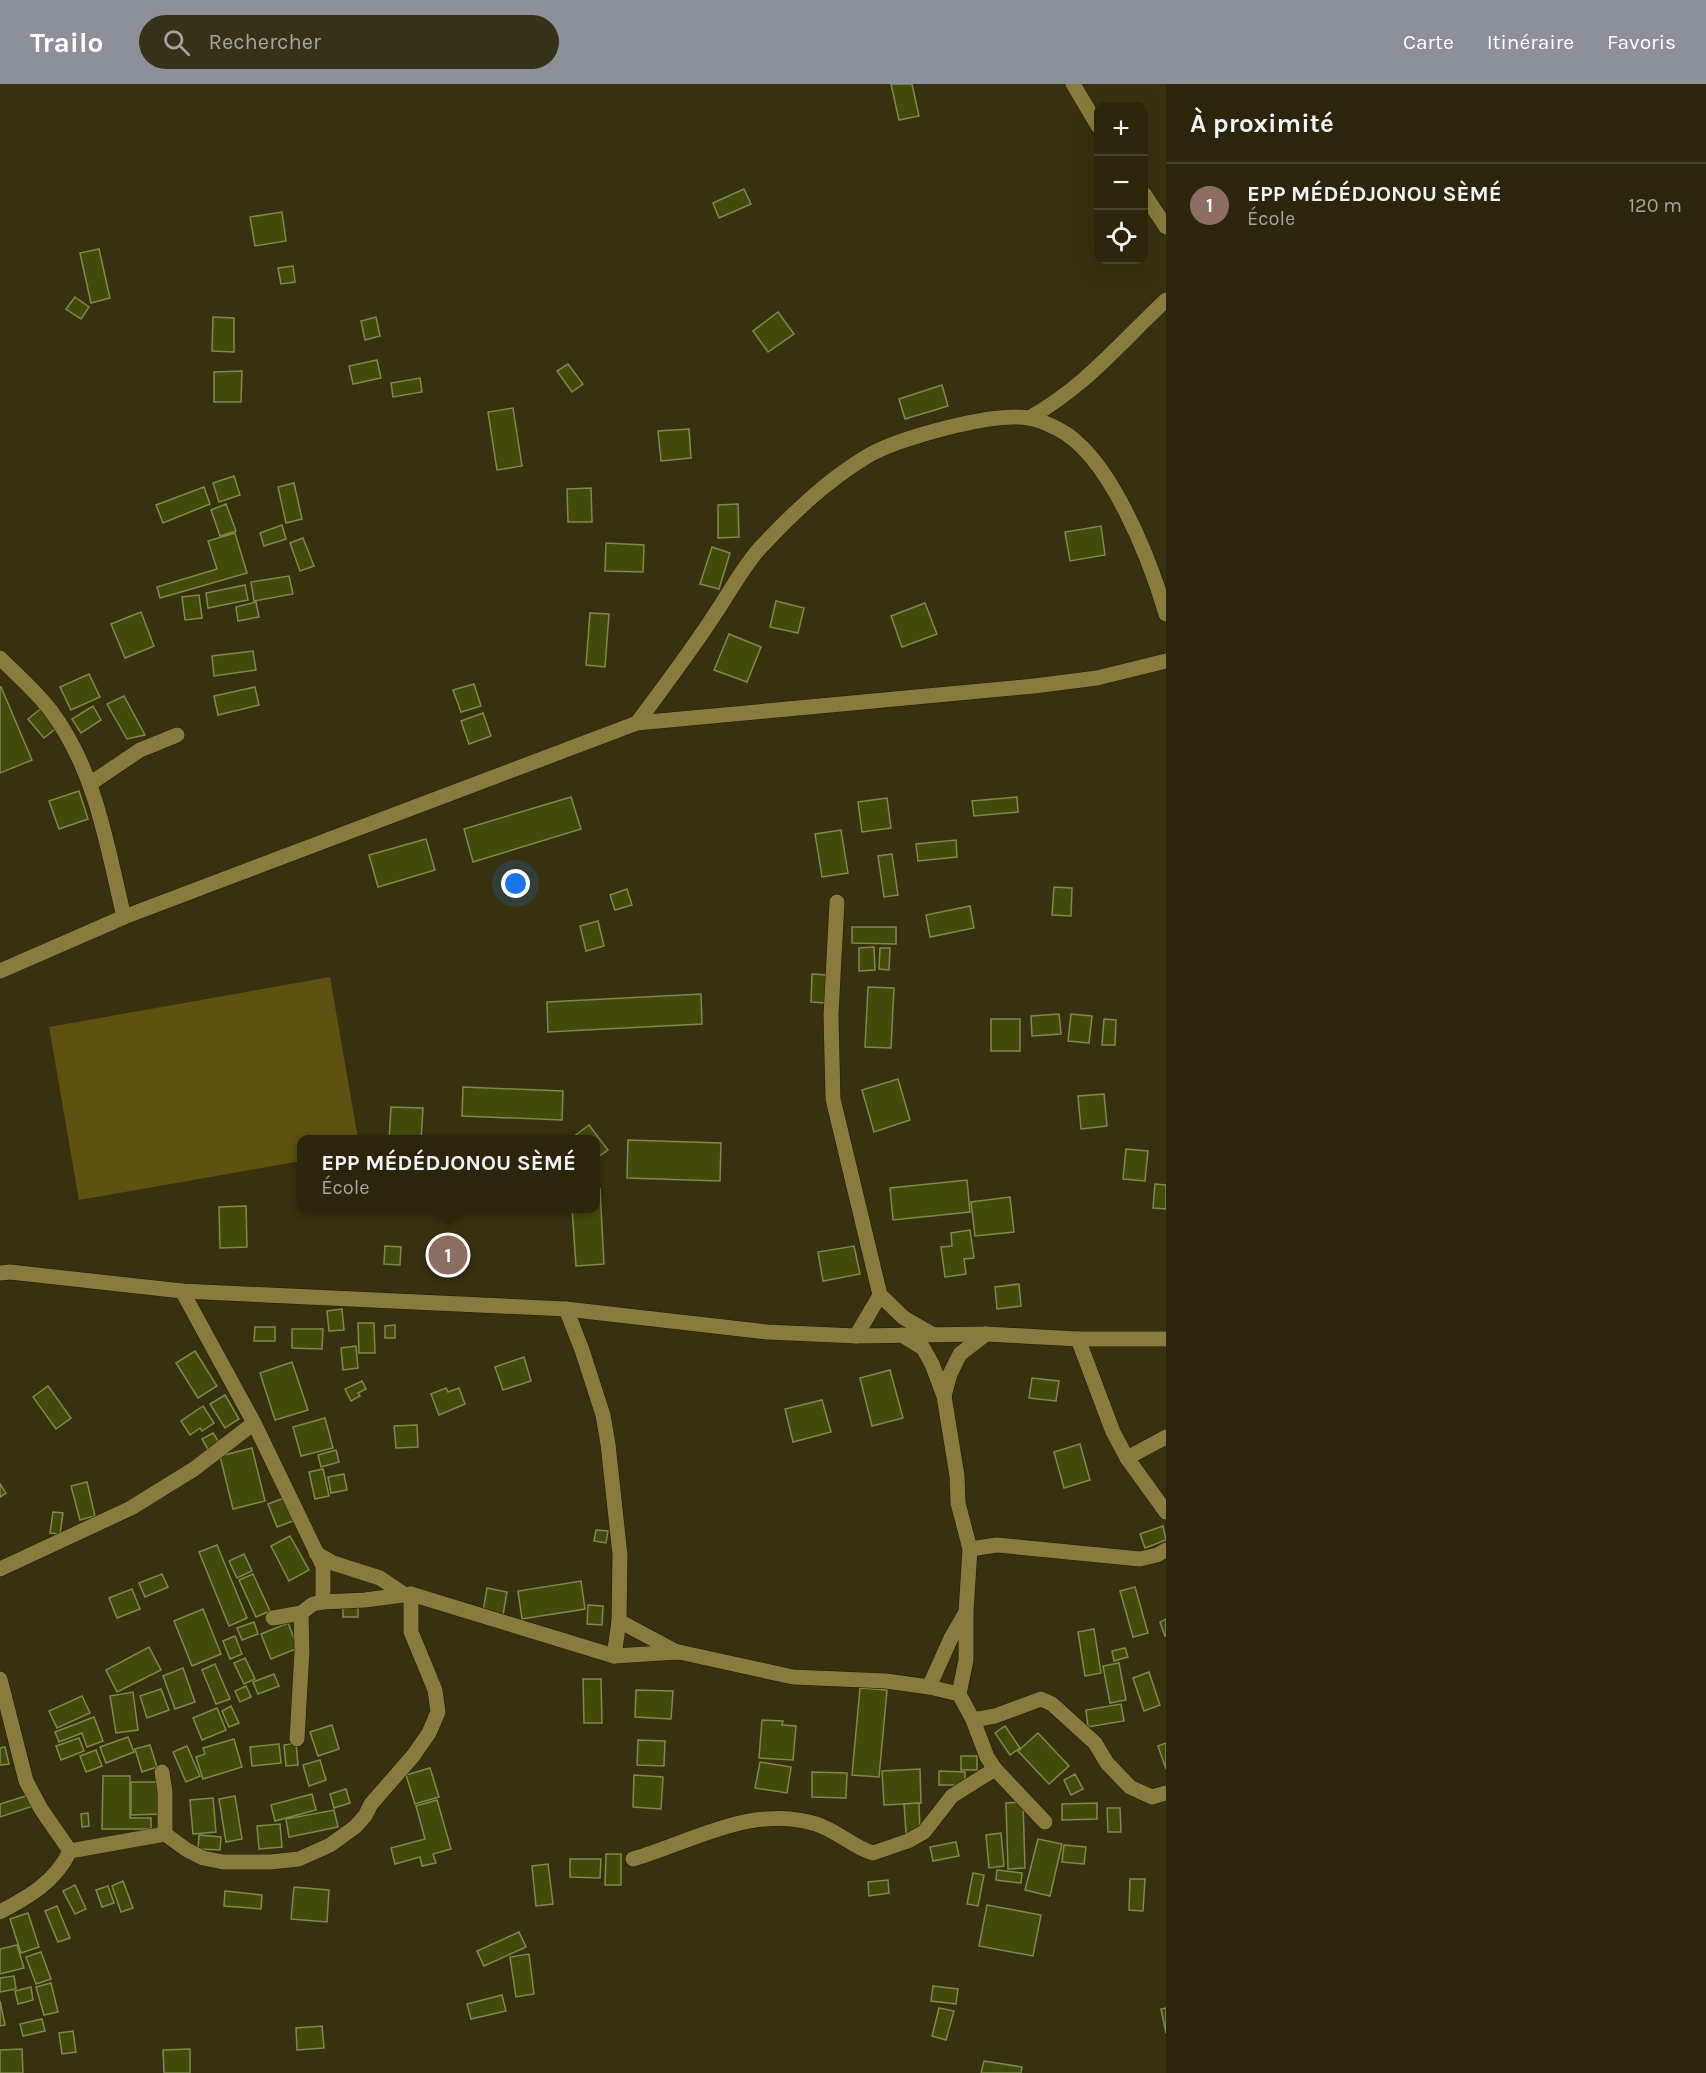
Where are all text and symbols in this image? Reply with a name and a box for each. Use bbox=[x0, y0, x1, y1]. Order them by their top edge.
search box bbox=[139, 15, 559, 69]
text: Trailo bbox=[30, 26, 103, 59]
icon: search bbox=[160, 26, 193, 59]
text: Rechercher bbox=[208, 29, 321, 55]
text: Carte bbox=[1403, 30, 1454, 54]
text: Itinéraire bbox=[1487, 30, 1574, 54]
text: Favoris bbox=[1607, 30, 1676, 54]
map controls bbox=[1094, 102, 1148, 264]
button: + bbox=[1094, 102, 1148, 156]
text: À proximité bbox=[1190, 108, 1334, 139]
button: − bbox=[1094, 156, 1148, 210]
text: EPP MÉDÉDJONOU SÈMÉ bbox=[1247, 181, 1502, 207]
text: 1 bbox=[1206, 194, 1213, 217]
text: 120 m bbox=[1628, 194, 1682, 217]
text: École bbox=[1247, 207, 1295, 230]
button: locate bbox=[1094, 210, 1148, 264]
your location bbox=[501, 869, 530, 898]
popup bbox=[297, 1135, 600, 1213]
text: EPP MÉDÉDJONOU SÈMÉ bbox=[321, 1150, 576, 1176]
text: École bbox=[321, 1176, 370, 1199]
pin: 1 bbox=[428, 1232, 468, 1278]

